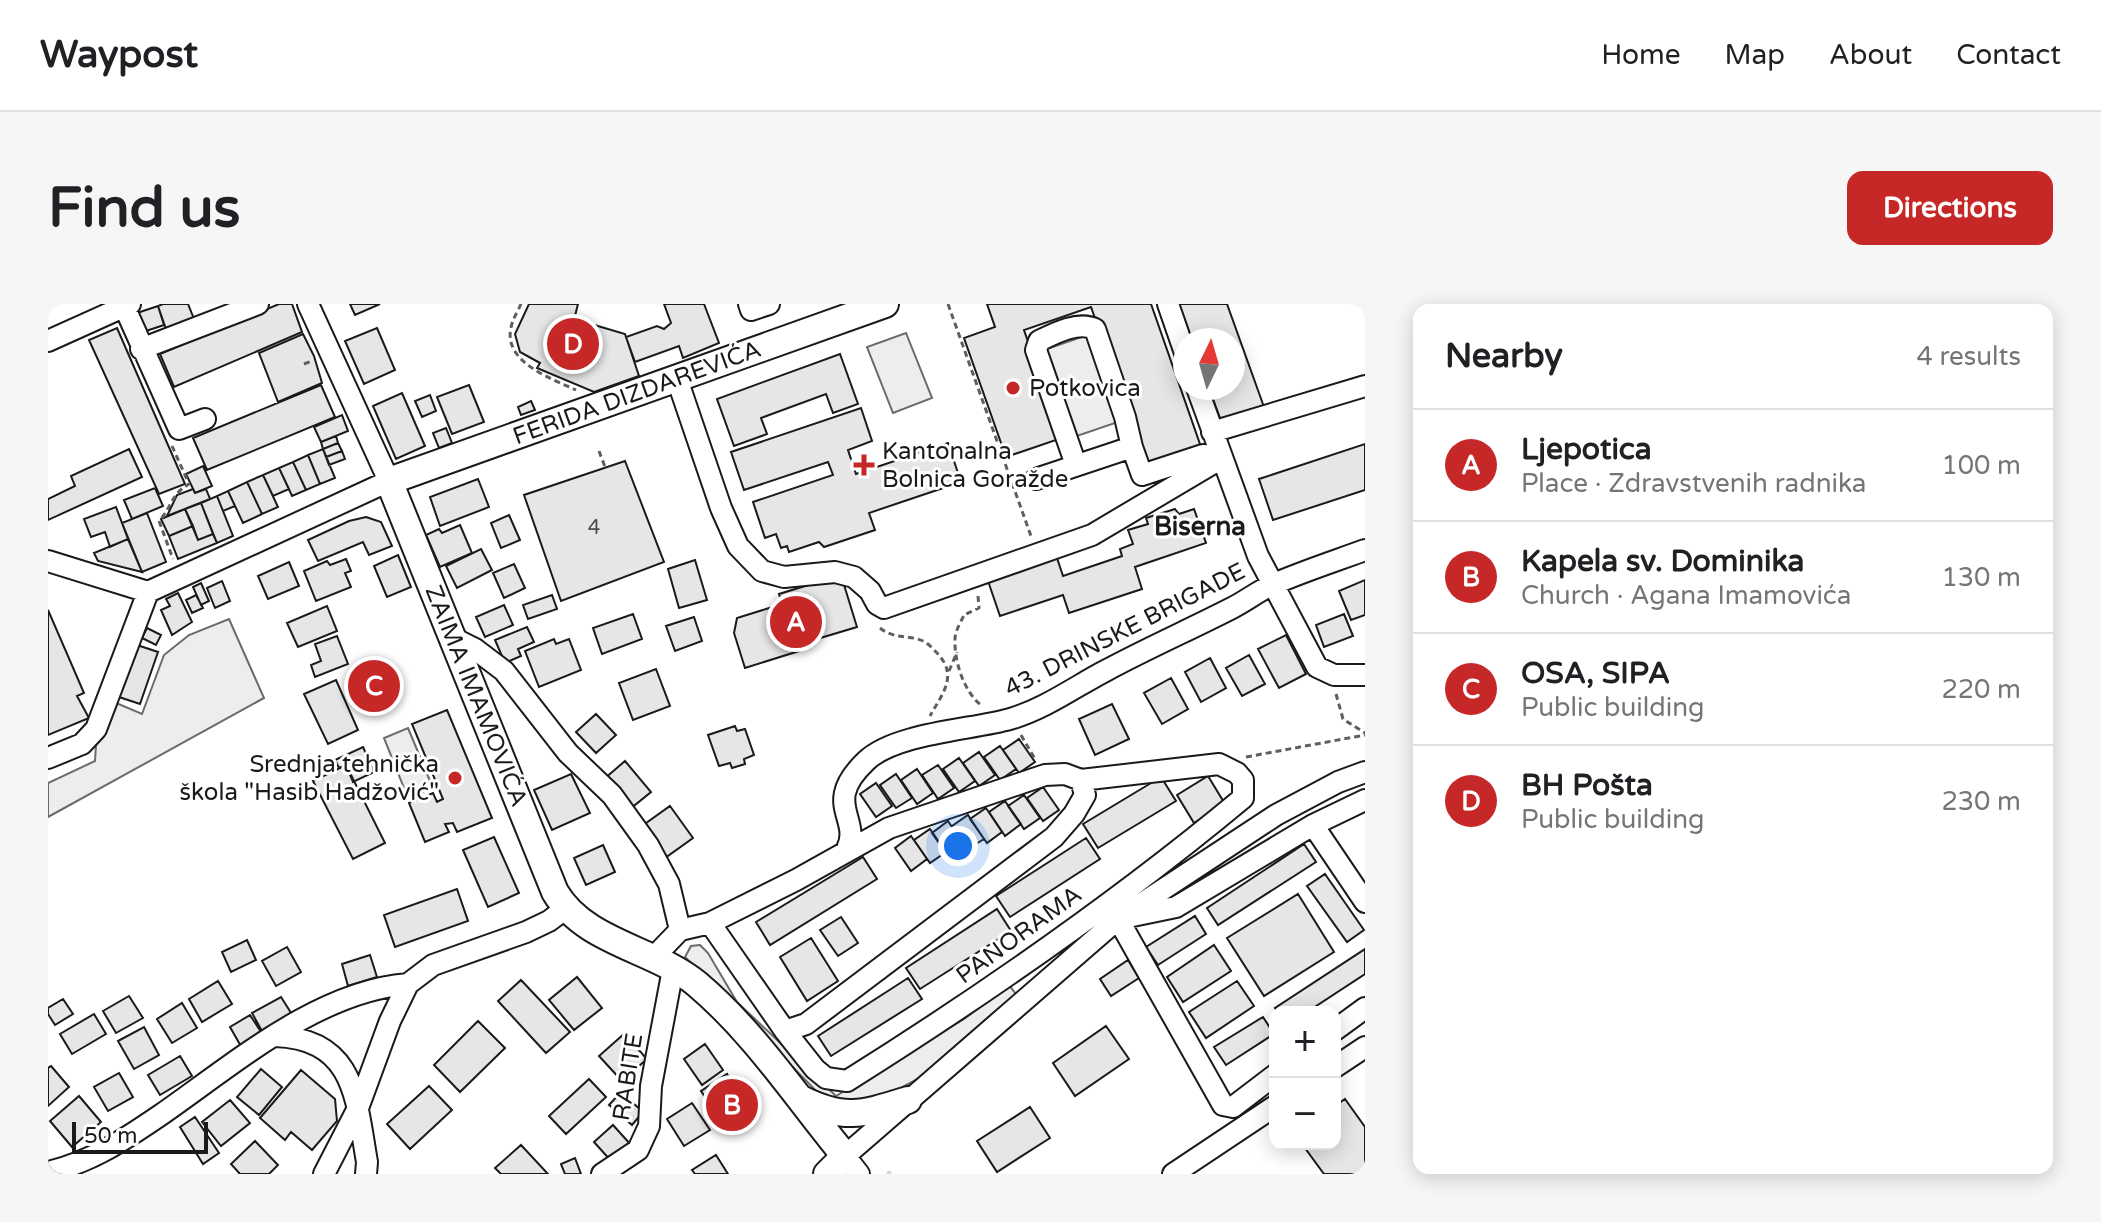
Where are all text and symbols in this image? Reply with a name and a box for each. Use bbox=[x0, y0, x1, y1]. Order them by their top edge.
text: Waypost bbox=[40, 32, 198, 78]
text: Home bbox=[1601, 38, 1681, 72]
text: Map bbox=[1725, 38, 1785, 72]
text: About bbox=[1829, 38, 1912, 72]
text: Contact bbox=[1956, 38, 2061, 72]
button: Directions bbox=[1847, 171, 2053, 245]
text: Find us bbox=[48, 175, 240, 242]
pin: D bbox=[547, 314, 599, 374]
north arrow bbox=[1173, 328, 1245, 400]
street label: FERIDA DIZDAREVIĆA bbox=[509, 335, 765, 451]
text: Nearby bbox=[1445, 336, 1563, 377]
text: 4 results bbox=[1916, 341, 2021, 372]
place label: Potkovica bbox=[1029, 374, 1141, 403]
marker: Potkovica bbox=[1004, 379, 1022, 397]
text: Ljepotica bbox=[1521, 431, 1652, 468]
place label: Kantonalna Bolnica Goražde bbox=[882, 437, 1068, 494]
text: A bbox=[1461, 450, 1481, 481]
text: 100 m bbox=[1941, 450, 2021, 481]
marker: Kantonalna Bolnica Goražde bbox=[853, 454, 875, 476]
text: Place · Zdravstvenih radnika bbox=[1521, 468, 1866, 499]
district label: Biserna bbox=[1154, 511, 1246, 542]
house number: 4 bbox=[588, 516, 600, 540]
text: Kapela sv. Dominika bbox=[1521, 543, 1804, 580]
street label: 43. DRINSKE BRIGADE bbox=[1000, 557, 1250, 703]
text: B bbox=[1462, 562, 1480, 593]
text: 130 m bbox=[1941, 562, 2021, 593]
text: Church · Agana Imamovića bbox=[1521, 580, 1851, 611]
street label: ZAIMA IMAMOVIĆA bbox=[418, 581, 535, 811]
pin: A bbox=[770, 592, 822, 652]
text: OSA, SIPA bbox=[1521, 655, 1670, 692]
pin: C bbox=[348, 656, 400, 716]
text: C bbox=[1462, 674, 1480, 705]
text: 220 m bbox=[1941, 674, 2021, 705]
text: Public building bbox=[1521, 692, 1704, 723]
place label: Srednja tehnička škola "Hasib Hadžović" bbox=[179, 750, 439, 807]
text: BH Pošta bbox=[1521, 767, 1653, 804]
marker: Srednja tehnička škola "Hasib Hadžović" bbox=[446, 769, 464, 787]
text: D bbox=[1461, 786, 1481, 817]
text: 230 m bbox=[1941, 786, 2021, 817]
text: Public building bbox=[1521, 804, 1704, 835]
your location bbox=[938, 826, 978, 866]
street label: PANORAMA bbox=[951, 880, 1087, 990]
map controls bbox=[1269, 1006, 1341, 1150]
button: + bbox=[1269, 1006, 1341, 1078]
street label: RABITE bbox=[607, 1031, 649, 1123]
pin: B bbox=[706, 1075, 758, 1135]
button: − bbox=[1269, 1078, 1341, 1150]
scale bar bbox=[72, 1118, 208, 1154]
text: 50 m bbox=[84, 1123, 138, 1149]

